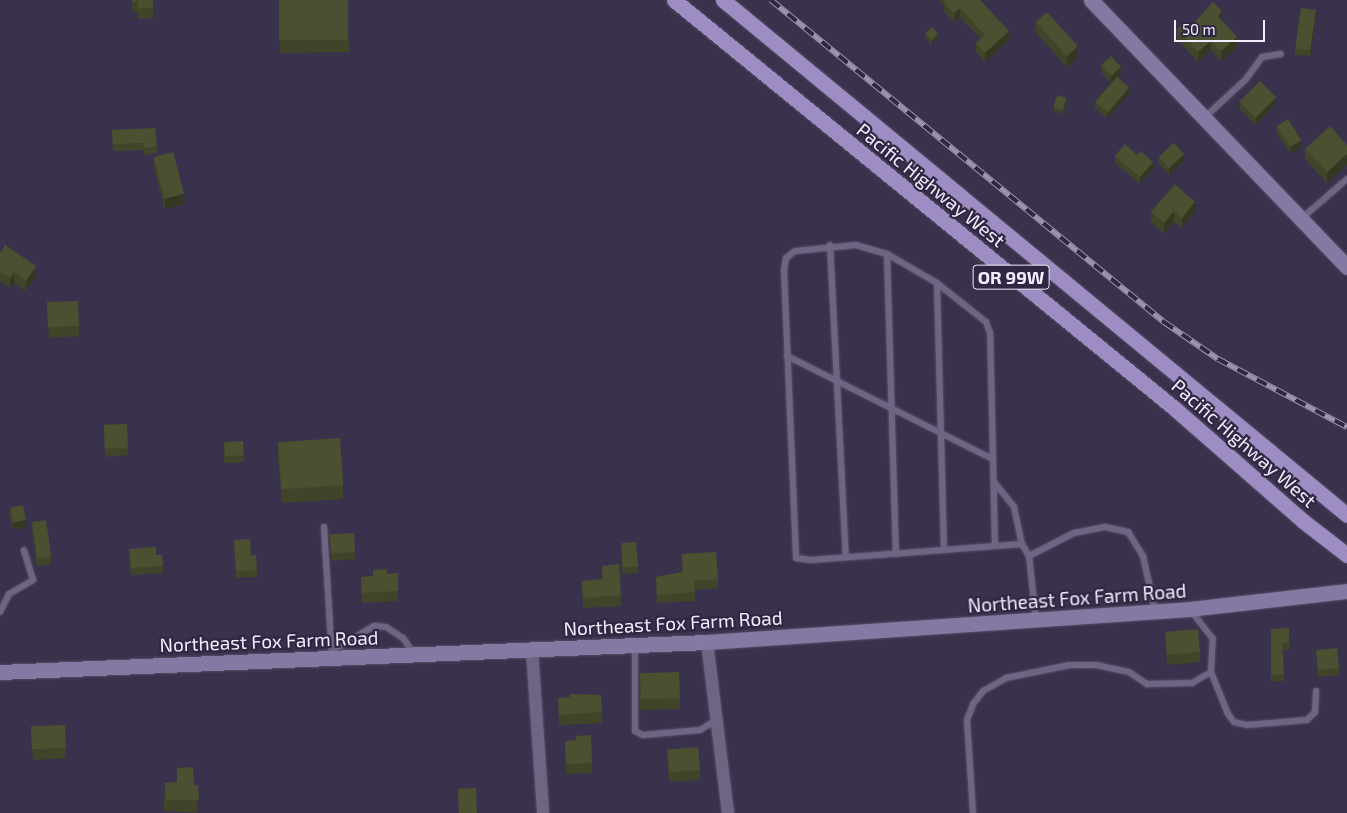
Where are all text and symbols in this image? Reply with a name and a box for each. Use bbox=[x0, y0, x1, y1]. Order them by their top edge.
scale bar bbox=[1177, 10, 1268, 42]
text: 50 m bbox=[1182, 20, 1216, 38]
street label: Pacific Highway West bbox=[852, 118, 1010, 252]
road number: OR 99W bbox=[972, 262, 1050, 292]
street label: Pacific Highway West bbox=[1167, 374, 1321, 512]
street label: Northeast Fox Farm Road bbox=[967, 579, 1187, 617]
street label: Northeast Fox Farm Road bbox=[563, 606, 783, 640]
street label: Northeast Fox Farm Road bbox=[159, 626, 379, 656]

